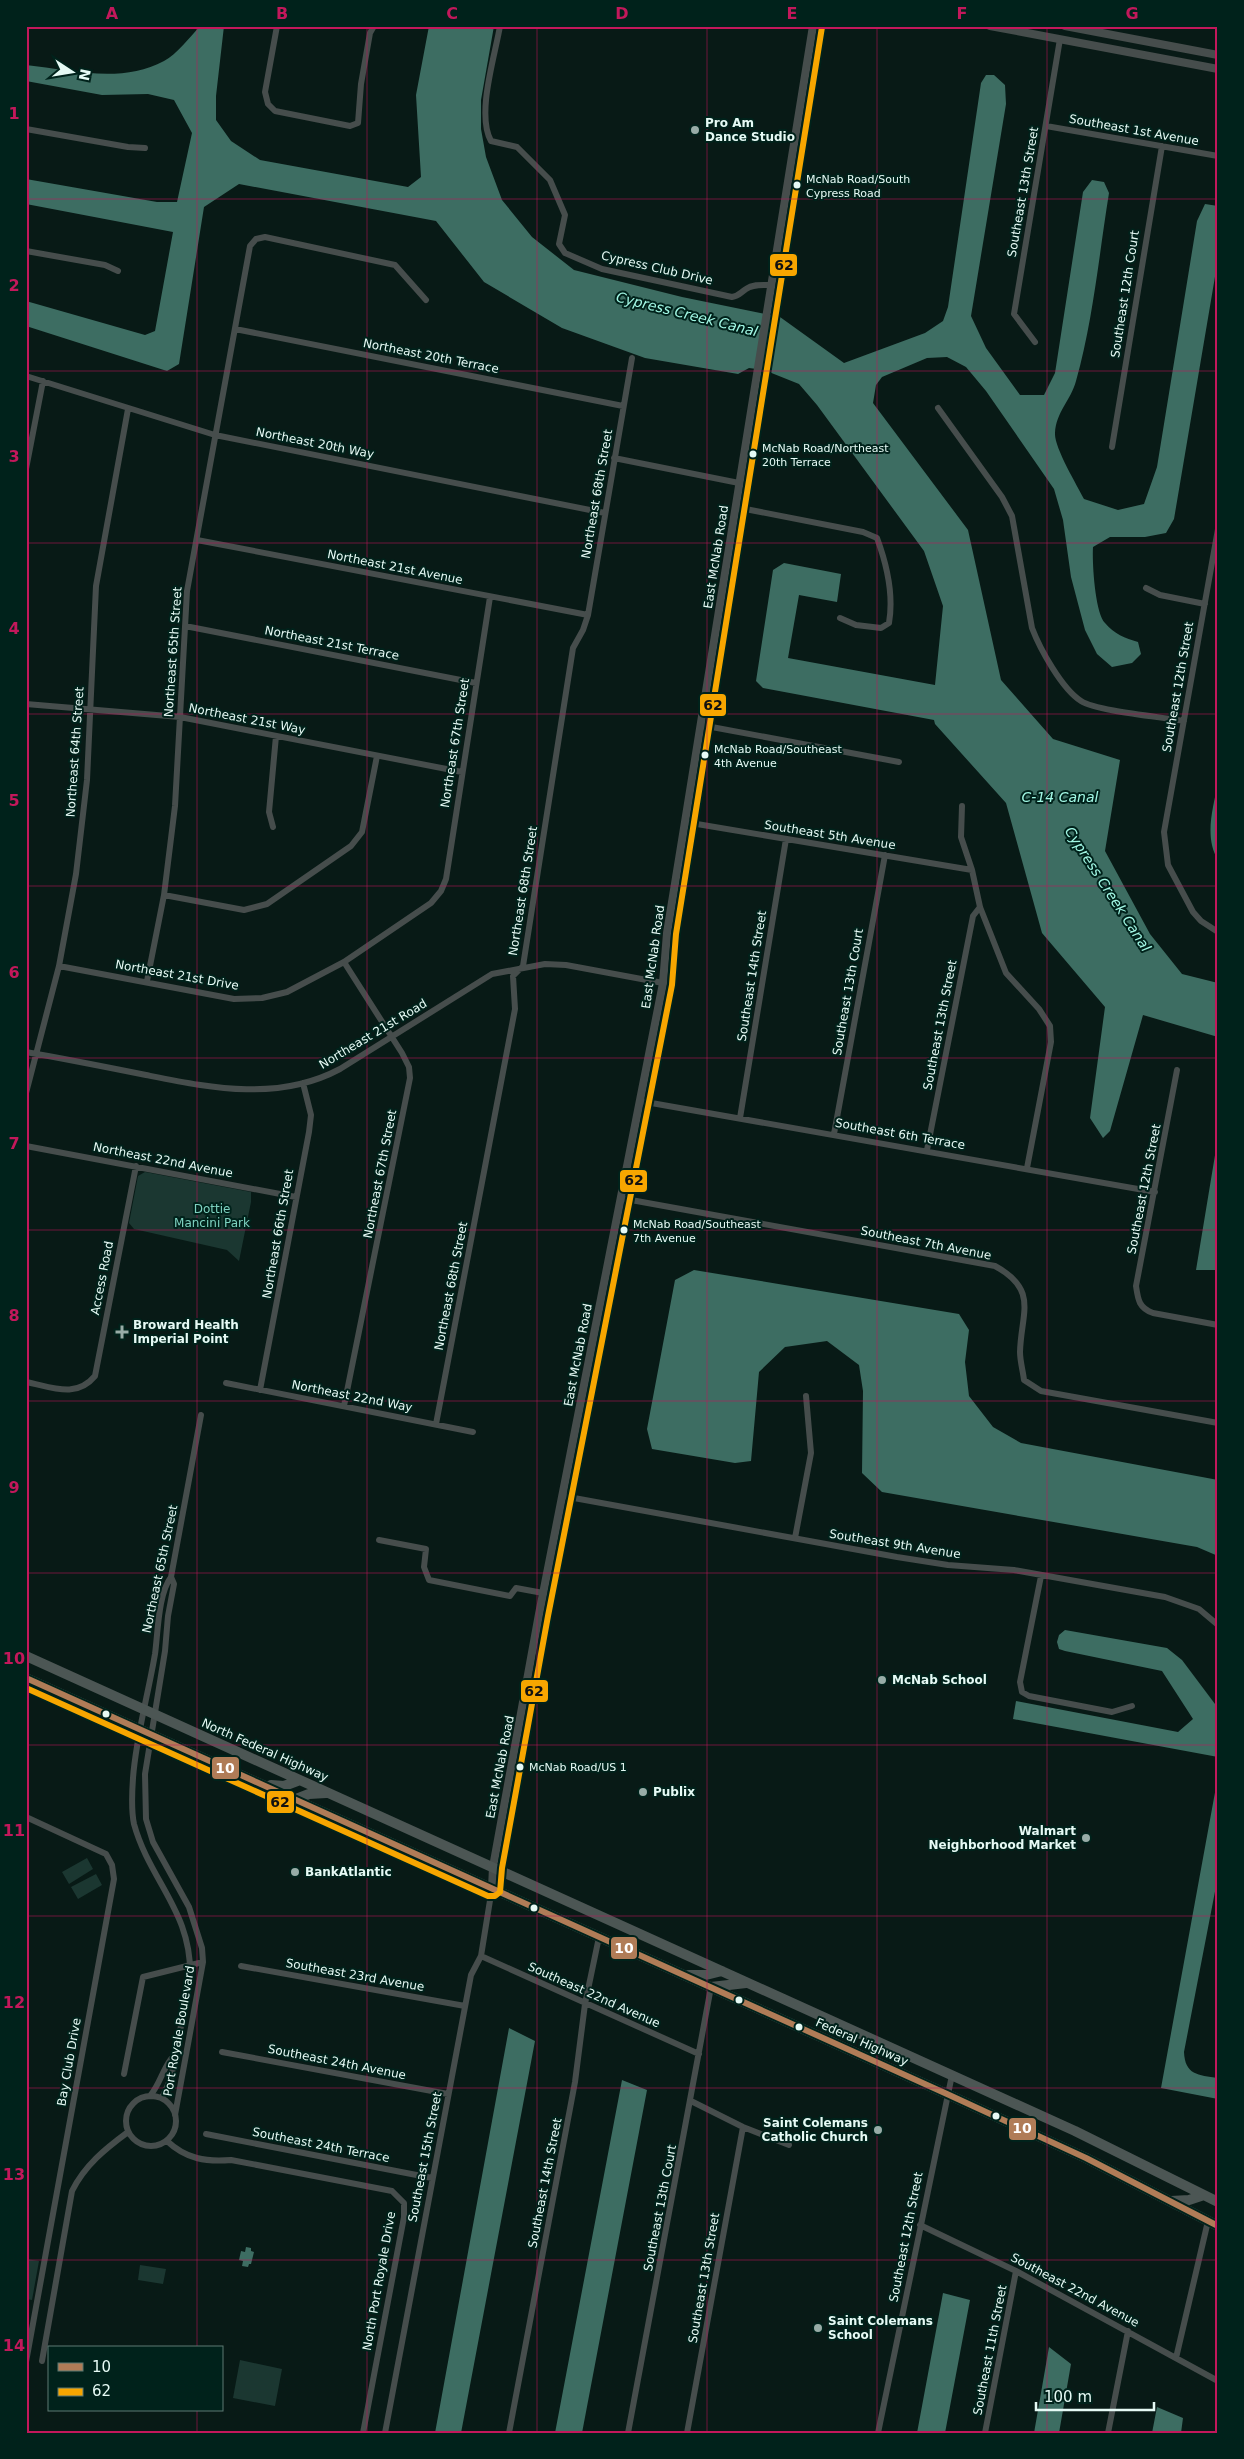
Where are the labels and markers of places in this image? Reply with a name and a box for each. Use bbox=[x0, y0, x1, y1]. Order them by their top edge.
place label: Pro Am Dance Studio bbox=[705, 116, 795, 144]
marker: Pro Am Dance Studio bbox=[689, 124, 701, 136]
place label: McNab Road/South Cypress Road bbox=[806, 173, 910, 200]
marker: McNab Road/South Cypress Road bbox=[792, 180, 802, 190]
place label: McNab Road/Northeast 20th Terrace bbox=[762, 442, 889, 469]
marker: McNab Road/Northeast 20th Terrace bbox=[748, 449, 758, 459]
place label: McNab Road/Southeast 4th Avenue bbox=[714, 743, 843, 770]
marker: McNab Road/Southeast 4th Avenue bbox=[700, 750, 710, 760]
place label: McNab Road/Southeast 7th Avenue bbox=[633, 1218, 762, 1245]
marker: McNab Road/Southeast 7th Avenue bbox=[619, 1225, 629, 1235]
place label: Broward Health Imperial Point bbox=[133, 1318, 239, 1346]
marker: Broward Health Imperial Point bbox=[115, 1325, 129, 1339]
place label: McNab School bbox=[892, 1673, 987, 1687]
marker: McNab School bbox=[876, 1674, 888, 1686]
unlabelled marker bbox=[101, 1709, 111, 1719]
place label: McNab Road/US 1 bbox=[529, 1761, 627, 1774]
marker: McNab Road/US 1 bbox=[515, 1762, 525, 1772]
place label: Publix bbox=[653, 1785, 695, 1799]
marker: Publix bbox=[637, 1786, 649, 1798]
place label: Walmart Neighborhood Market bbox=[929, 1824, 1076, 1852]
marker: Walmart Neighborhood Market bbox=[1080, 1832, 1092, 1844]
place label: BankAtlantic bbox=[305, 1865, 392, 1879]
marker: BankAtlantic bbox=[289, 1866, 301, 1878]
unlabelled marker bbox=[529, 1903, 539, 1913]
unlabelled marker bbox=[734, 1995, 744, 2005]
unlabelled marker bbox=[794, 2022, 804, 2032]
unlabelled marker bbox=[991, 2111, 1001, 2121]
place label: Saint Colemans Catholic Church bbox=[762, 2116, 868, 2144]
marker: Saint Colemans Catholic Church bbox=[872, 2124, 884, 2136]
place label: Saint Colemans School bbox=[828, 2314, 933, 2342]
marker: Saint Colemans School bbox=[812, 2322, 824, 2334]

